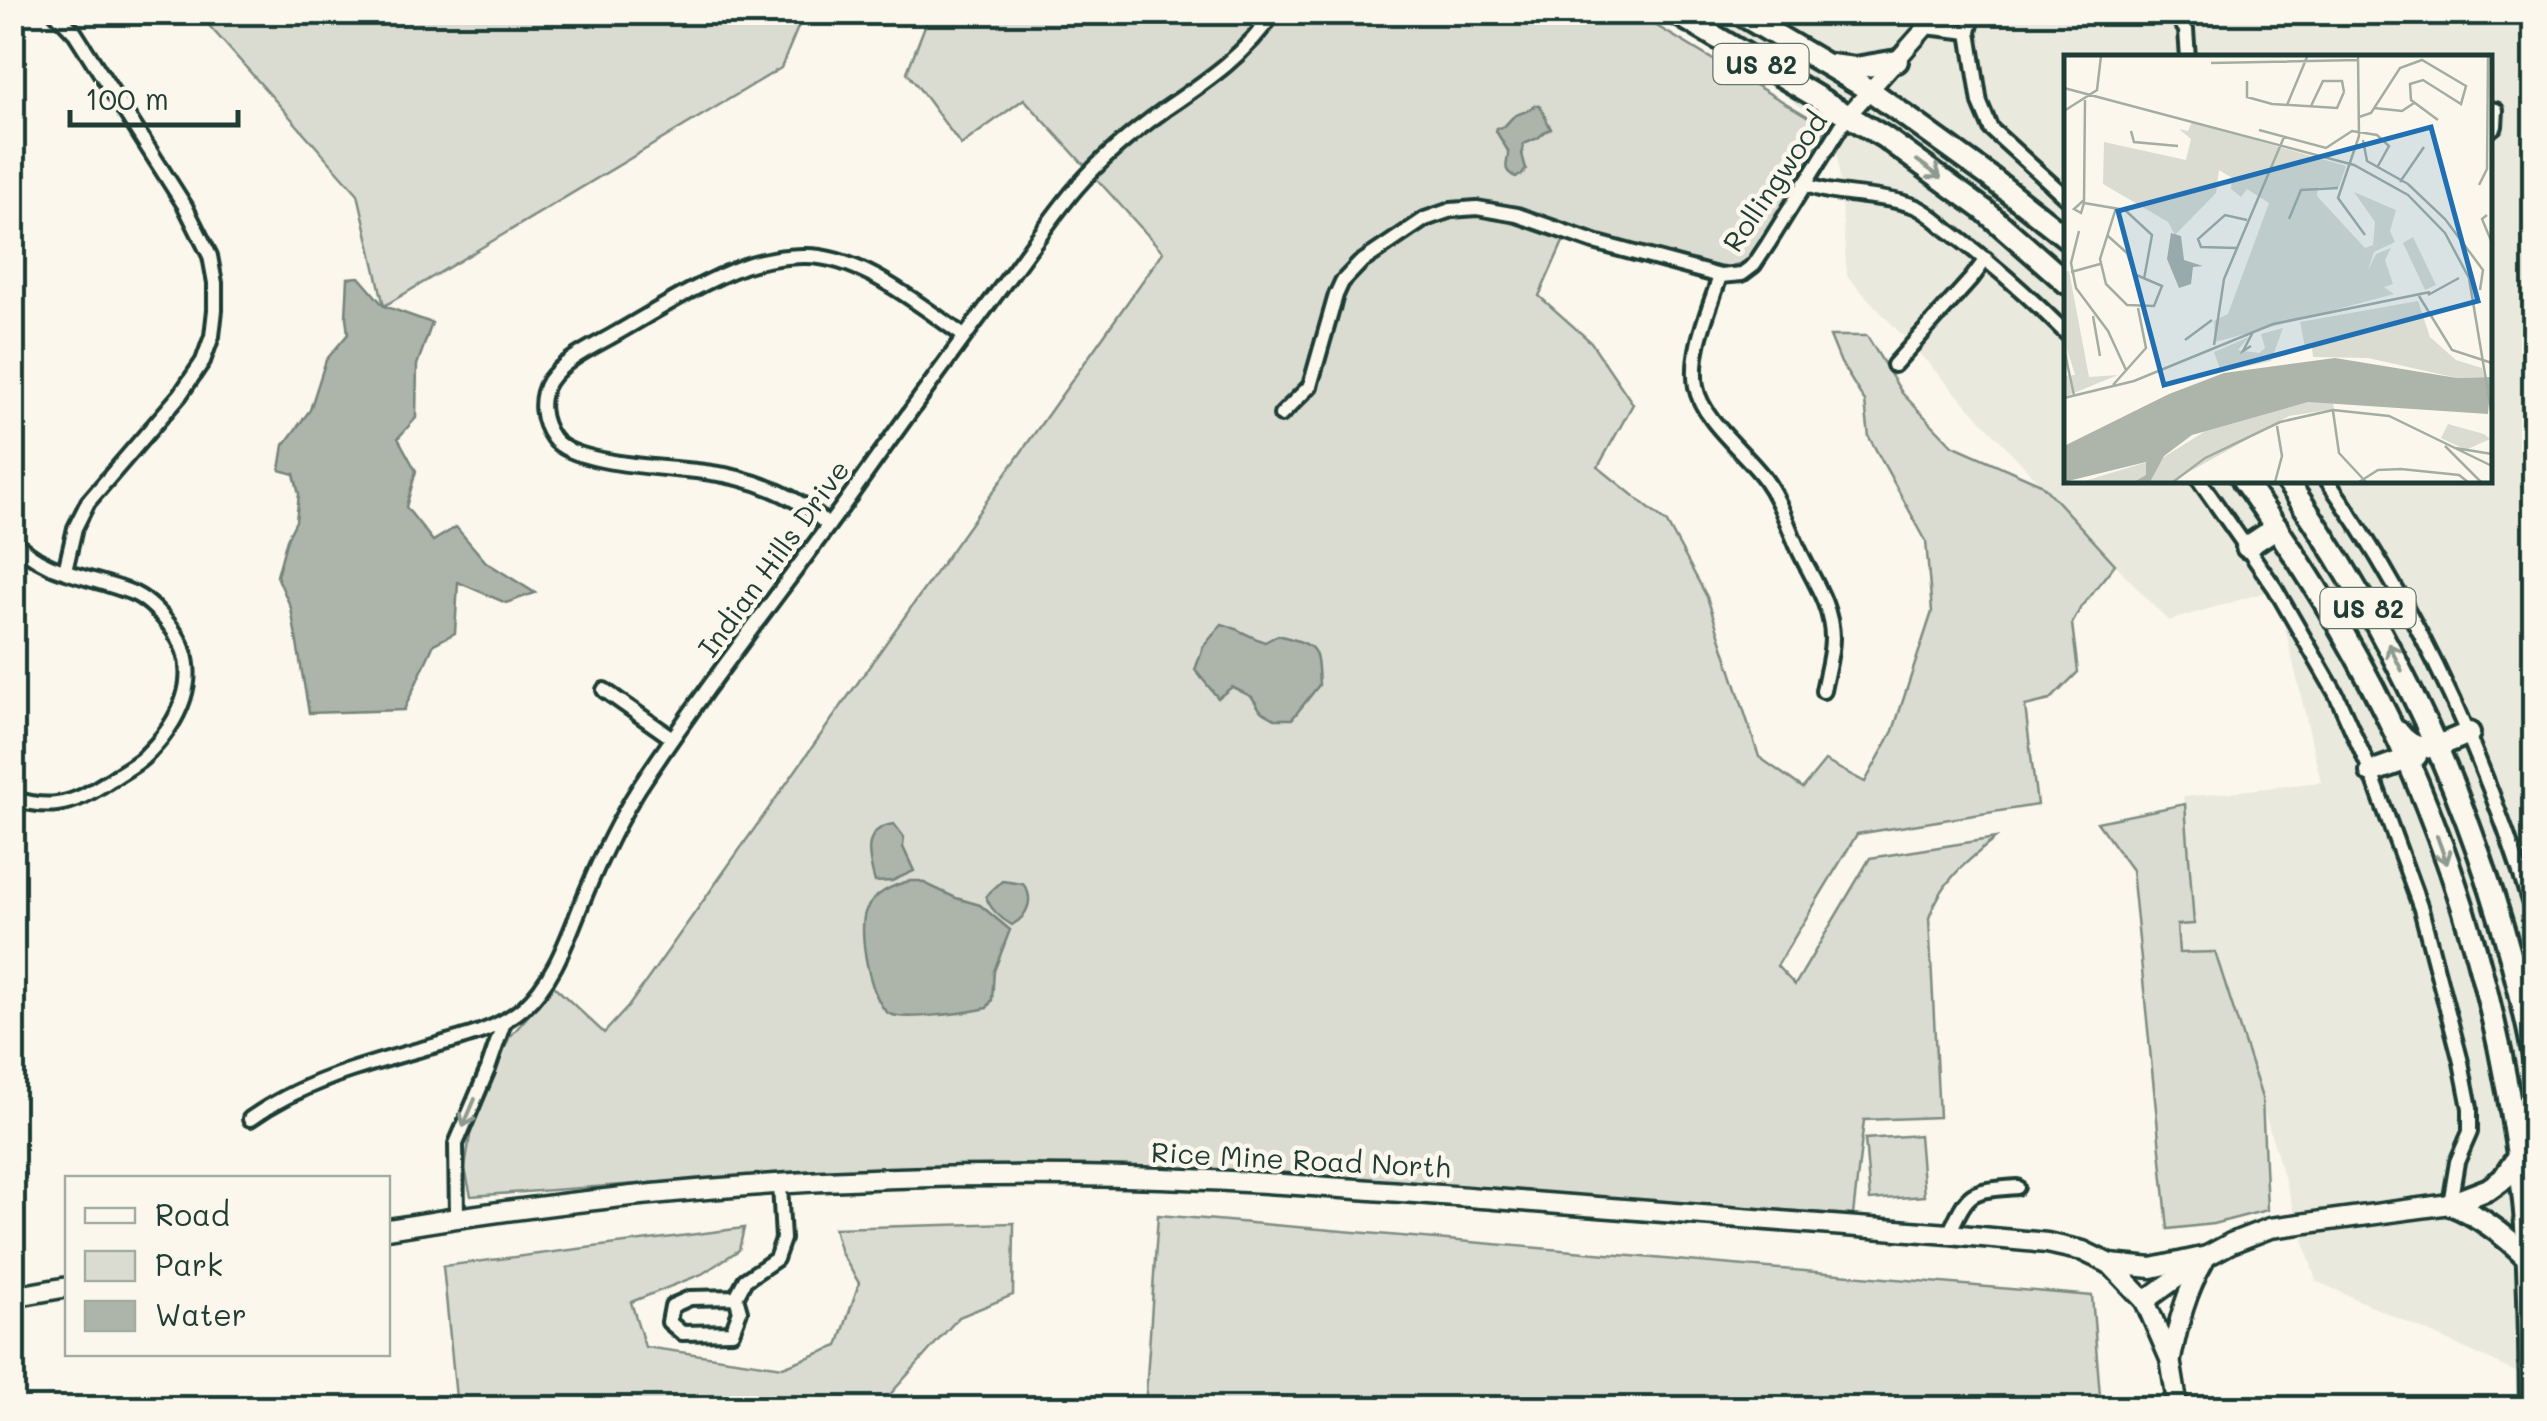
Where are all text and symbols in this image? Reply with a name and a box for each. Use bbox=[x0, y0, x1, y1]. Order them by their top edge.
road number: US 82 bbox=[1714, 44, 1808, 84]
inset map bbox=[2064, 55, 2492, 482]
scale bar bbox=[70, 65, 238, 127]
text: 100 m bbox=[85, 78, 169, 118]
street label: Rollingwood bbox=[1714, 104, 1834, 258]
one-way arrow bbox=[1915, 158, 1942, 179]
street label: Indian Hills Drive bbox=[689, 452, 857, 664]
road number: US 82 bbox=[2320, 588, 2416, 628]
one-way arrow bbox=[2385, 643, 2404, 673]
one-way arrow bbox=[2434, 834, 2452, 865]
one-way arrow bbox=[459, 1097, 477, 1128]
street label: Rice Mine Road North bbox=[1150, 1133, 1452, 1185]
legend bbox=[65, 1176, 390, 1356]
text: Road bbox=[155, 1194, 230, 1234]
text: Park bbox=[155, 1244, 223, 1284]
text: Water bbox=[155, 1294, 247, 1334]

